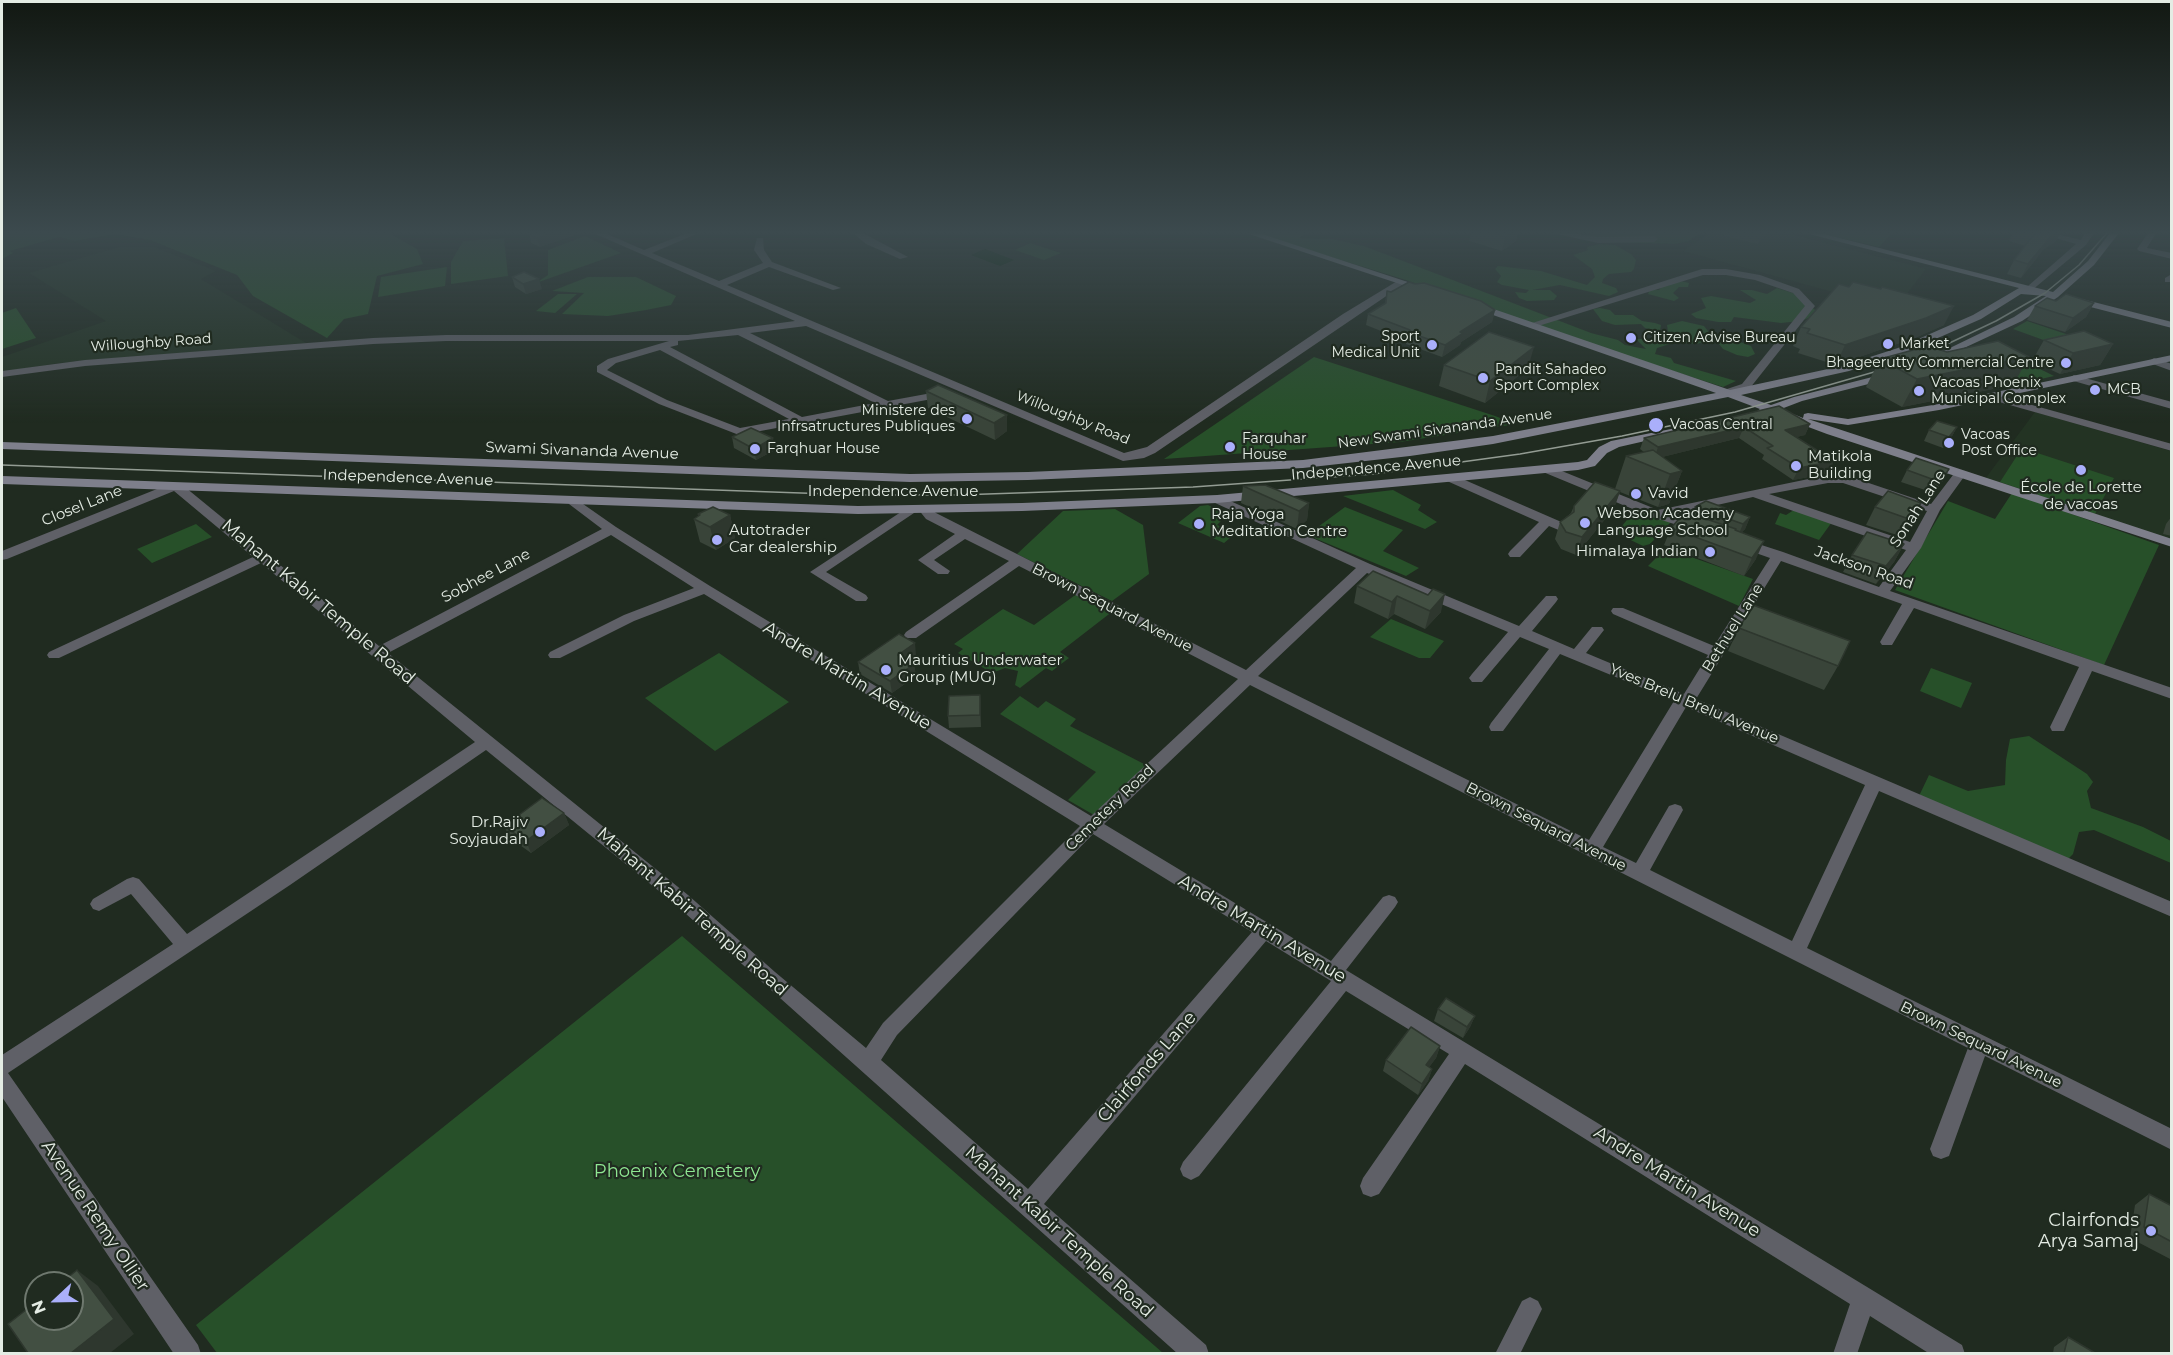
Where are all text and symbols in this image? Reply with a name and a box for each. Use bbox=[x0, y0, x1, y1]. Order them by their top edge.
place label: Sport Medical Unit bbox=[1331, 329, 1420, 362]
street label: Willoughby Road bbox=[90, 330, 212, 356]
place label: Citizen Advise Bureau bbox=[1643, 330, 1796, 346]
marker: Citizen Advise Bureau bbox=[1624, 331, 1638, 345]
place label: Market bbox=[1900, 336, 1949, 352]
marker: Market bbox=[1881, 337, 1895, 351]
marker: Sport Medical Unit bbox=[1425, 338, 1439, 352]
place label: Bhageerutty Commercial Centre bbox=[1826, 355, 2054, 371]
marker: Bhageerutty Commercial Centre bbox=[2059, 356, 2073, 370]
place label: Pandit Sahadeo Sport Complex bbox=[1495, 362, 1606, 394]
marker: Pandit Sahadeo Sport Complex bbox=[1476, 371, 1490, 385]
place label: Vacoas Phoenix Municipal Complex bbox=[1931, 375, 2066, 408]
place label: MCB bbox=[2107, 382, 2141, 398]
marker: MCB bbox=[2088, 383, 2102, 397]
marker: Vacoas Phoenix Municipal Complex bbox=[1912, 384, 1926, 398]
street label: Willoughby Road bbox=[1014, 388, 1132, 448]
place label: Ministere des Infrsatructures Publiques bbox=[777, 403, 955, 436]
street label: New Swami Sivananda Avenue bbox=[1337, 406, 1553, 452]
marker: Ministere des Infrsatructures Publiques bbox=[960, 412, 974, 426]
marker: Vacoas Central bbox=[1647, 416, 1665, 434]
place label: Vacoas Central bbox=[1670, 417, 1773, 433]
place label: Vacoas Post Office bbox=[1961, 427, 2037, 460]
place label: Farquhar House bbox=[1242, 431, 1307, 464]
marker: Vacoas Post Office bbox=[1942, 436, 1956, 450]
street label: Swami Sivananda Avenue bbox=[485, 439, 679, 463]
marker: Farquhar House bbox=[1223, 440, 1237, 454]
place label: Farqhuar House bbox=[767, 441, 880, 457]
marker: Farqhuar House bbox=[748, 442, 762, 456]
place label: Matikola Building bbox=[1808, 448, 1872, 483]
street label: Independence Avenue bbox=[1290, 452, 1462, 484]
marker: Matikola Building bbox=[1789, 459, 1803, 473]
marker: École de Lorette de vacoas bbox=[2074, 463, 2088, 477]
street label: Independence Avenue bbox=[322, 466, 494, 490]
street label: Sonah Lane bbox=[1886, 467, 1950, 551]
place label: École de Lorette de vacoas bbox=[2020, 479, 2142, 514]
street label: Closel Lane bbox=[39, 482, 125, 530]
street label: Independence Avenue bbox=[808, 483, 978, 501]
place label: Vavid bbox=[1648, 485, 1689, 503]
marker: Vavid bbox=[1629, 487, 1643, 501]
place label: Webson Academy Language School bbox=[1597, 505, 1734, 540]
place label: Raja Yoga Meditation Centre bbox=[1211, 506, 1347, 541]
street label: Mahant Kabir Temple Road bbox=[217, 515, 419, 689]
marker: Webson Academy Language School bbox=[1578, 516, 1592, 530]
marker: Raja Yoga Meditation Centre bbox=[1192, 517, 1206, 531]
place label: Autotrader Car dealership bbox=[729, 522, 837, 557]
marker: Autotrader Car dealership bbox=[710, 533, 724, 547]
place label: Himalaya Indian bbox=[1576, 543, 1698, 561]
street label: Jackson Road bbox=[1812, 543, 1916, 593]
street label: Sobhee Lane bbox=[439, 545, 533, 607]
marker: Himalaya Indian bbox=[1703, 545, 1717, 559]
street label: Brown Sequard Avenue bbox=[1029, 560, 1195, 656]
street label: Bethuel Lane bbox=[1699, 581, 1767, 675]
street label: Andre Martin Avenue bbox=[759, 617, 935, 735]
place label: Mauritius Underwater Group (MUG) bbox=[898, 652, 1063, 687]
street label: Yves Brelu Brelu Avenue bbox=[1607, 660, 1781, 748]
marker: Mauritius Underwater Group (MUG) bbox=[879, 663, 893, 677]
street label: Cemetery Road bbox=[1062, 761, 1158, 855]
street label: Brown Sequard Avenue bbox=[1463, 779, 1629, 875]
place label: Dr.Rajiv Soyjaudah bbox=[450, 814, 528, 849]
street label: Mahant Kabir Temple Road bbox=[592, 823, 792, 1001]
marker: Dr.Rajiv Soyjaudah bbox=[533, 825, 547, 839]
street label: Andre Martin Avenue bbox=[1174, 870, 1350, 988]
street label: Brown Sequard Avenue bbox=[1897, 998, 2065, 1092]
street label: Clairfonds Lane bbox=[1093, 1007, 1201, 1127]
street label: Andre Martin Avenue bbox=[1590, 1122, 1764, 1242]
street label: Avenue Remy Ollier bbox=[36, 1136, 154, 1296]
street label: Mahant Kabir Temple Road bbox=[960, 1142, 1158, 1322]
park label: Phoenix Cemetery bbox=[594, 1161, 760, 1183]
place label: Clairfonds Arya Samaj bbox=[2038, 1210, 2139, 1252]
marker: Clairfonds Arya Samaj bbox=[2144, 1224, 2158, 1238]
north arrow bbox=[24, 1271, 84, 1331]
text: N bbox=[27, 1298, 50, 1317]

